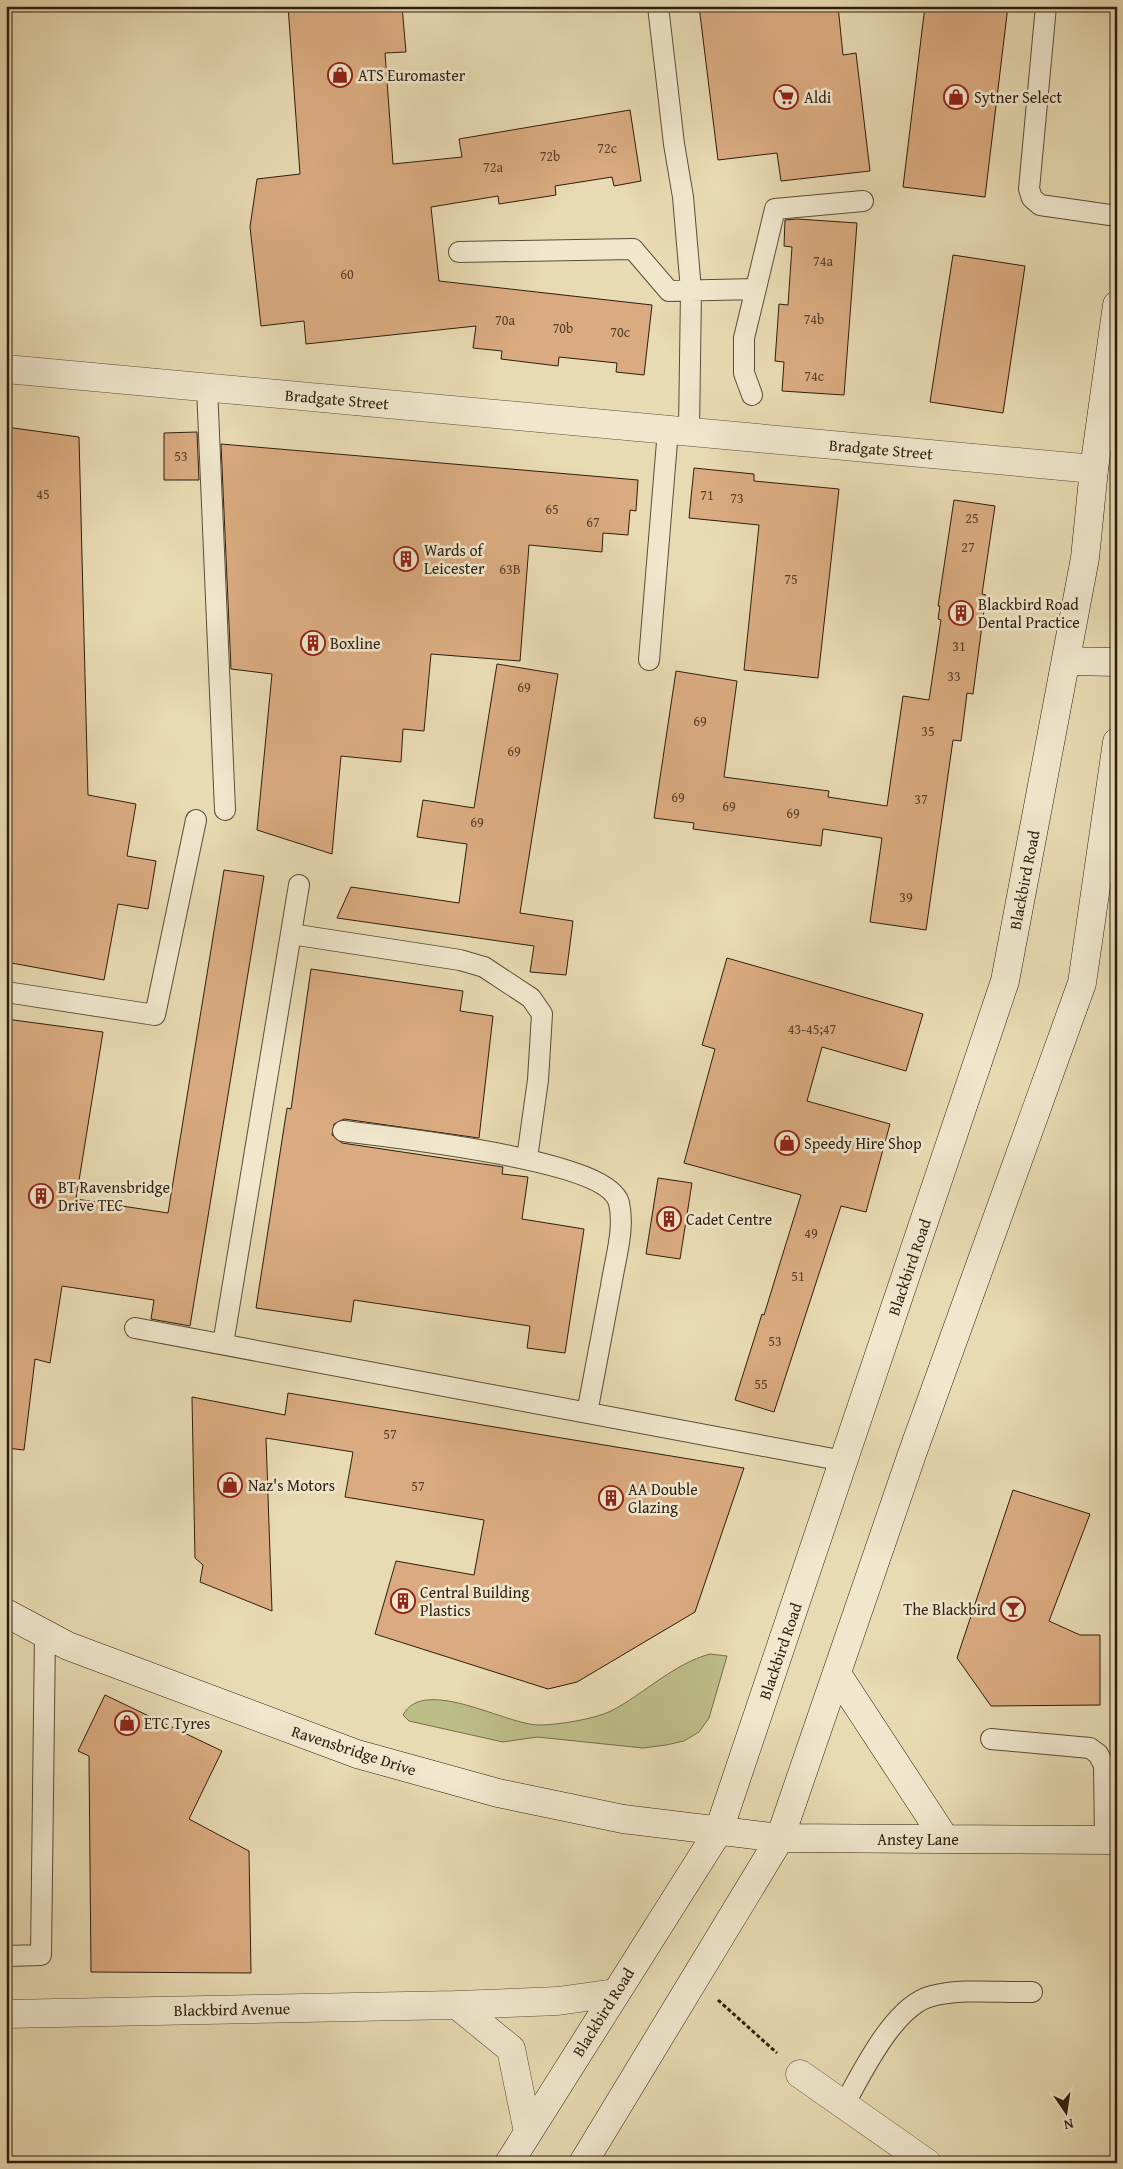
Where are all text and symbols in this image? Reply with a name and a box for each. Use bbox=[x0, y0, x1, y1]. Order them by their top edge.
shop icon: ATS Euromaster bbox=[327, 62, 353, 88]
place label: ATS Euromaster bbox=[358, 63, 466, 87]
supermarket icon: Aldi bbox=[773, 84, 799, 110]
shop icon: Sytner Select bbox=[943, 84, 969, 110]
place label: Aldi bbox=[804, 85, 832, 109]
place label: Sytner Select bbox=[974, 85, 1062, 109]
house number: 72c bbox=[597, 138, 617, 158]
house number: 72b bbox=[540, 146, 560, 166]
house number: 72a bbox=[483, 157, 503, 177]
house number: 74a bbox=[813, 251, 833, 271]
house number: 60 bbox=[340, 264, 354, 284]
house number: 74b bbox=[804, 309, 824, 329]
house number: 70a bbox=[495, 310, 515, 330]
house number: 70b bbox=[553, 318, 573, 338]
house number: 70c bbox=[610, 322, 630, 342]
house number: 74c bbox=[804, 366, 824, 386]
street label: Bradgate Street bbox=[284, 383, 390, 416]
street label: Bradgate Street bbox=[828, 433, 934, 466]
house number: 53 bbox=[174, 446, 188, 466]
house number: 45 bbox=[36, 484, 50, 504]
house number: 71 bbox=[700, 485, 714, 505]
house number: 73 bbox=[730, 488, 744, 508]
house number: 65 bbox=[545, 499, 559, 519]
house number: 25 bbox=[965, 508, 979, 528]
house number: 67 bbox=[586, 512, 600, 532]
house number: 27 bbox=[961, 537, 975, 557]
place label: Wards of Leicester bbox=[424, 538, 485, 580]
building icon: Wards of Leicester bbox=[393, 546, 419, 572]
house number: 63B bbox=[499, 559, 521, 579]
house number: 75 bbox=[784, 569, 798, 589]
place label: Blackbird Road Dental Practice bbox=[978, 592, 1080, 634]
building icon: Blackbird Road Dental Practice bbox=[948, 600, 974, 626]
building icon: Boxline bbox=[300, 630, 326, 656]
place label: Boxline bbox=[330, 631, 381, 655]
house number: 31 bbox=[952, 636, 966, 656]
house number: 33 bbox=[947, 666, 961, 686]
house number: 69 bbox=[517, 677, 531, 697]
house number: 69 bbox=[693, 711, 707, 731]
house number: 35 bbox=[921, 721, 935, 741]
house number: 69 bbox=[507, 741, 521, 761]
house number: 69 bbox=[671, 787, 685, 807]
house number: 37 bbox=[914, 789, 928, 809]
house number: 69 bbox=[722, 796, 736, 816]
house number: 69 bbox=[786, 803, 800, 823]
house number: 69 bbox=[470, 812, 484, 832]
street label: Blackbird Road bbox=[1003, 828, 1045, 932]
house number: 39 bbox=[899, 887, 913, 907]
house number: 43-45;47 bbox=[788, 1019, 837, 1039]
shop icon: Speedy Hire Shop bbox=[774, 1130, 800, 1156]
place label: Speedy Hire Shop bbox=[804, 1131, 922, 1155]
place label: BT Ravensbridge Drive TEC bbox=[58, 1175, 170, 1217]
building icon: BT Ravensbridge Drive TEC bbox=[28, 1183, 54, 1209]
building icon: Cadet Centre bbox=[656, 1206, 682, 1232]
place label: Cadet Centre bbox=[686, 1207, 772, 1231]
street label: Blackbird Road bbox=[881, 1215, 937, 1319]
house number: 49 bbox=[804, 1223, 818, 1243]
house number: 51 bbox=[791, 1266, 805, 1286]
house number: 53 bbox=[768, 1331, 782, 1351]
house number: 55 bbox=[754, 1374, 768, 1394]
house number: 57 bbox=[383, 1424, 397, 1444]
shop icon: Naz's Motors bbox=[217, 1472, 243, 1498]
place label: Naz's Motors bbox=[248, 1473, 335, 1497]
house number: 57 bbox=[411, 1476, 425, 1496]
place label: AA Double Glazing bbox=[628, 1477, 698, 1519]
building icon: AA Double Glazing bbox=[598, 1485, 624, 1511]
place label: Central Building Plastics bbox=[420, 1580, 530, 1622]
building icon: Central Building Plastics bbox=[390, 1588, 416, 1614]
bar icon: The Blackbird bbox=[1000, 1596, 1026, 1622]
place label: The Blackbird bbox=[903, 1597, 996, 1621]
street label: Blackbird Road bbox=[752, 1599, 808, 1703]
shop icon: ETC Tyres bbox=[114, 1710, 140, 1736]
place label: ETC Tyres bbox=[144, 1711, 210, 1735]
street label: Ravensbridge Drive bbox=[289, 1719, 419, 1781]
street label: Anstey Lane bbox=[877, 1827, 959, 1851]
street label: Blackbird Road bbox=[566, 1962, 640, 2061]
street label: Blackbird Avenue bbox=[174, 1996, 290, 2022]
north arrow bbox=[1040, 2086, 1090, 2136]
text: N bbox=[1061, 2114, 1076, 2136]

